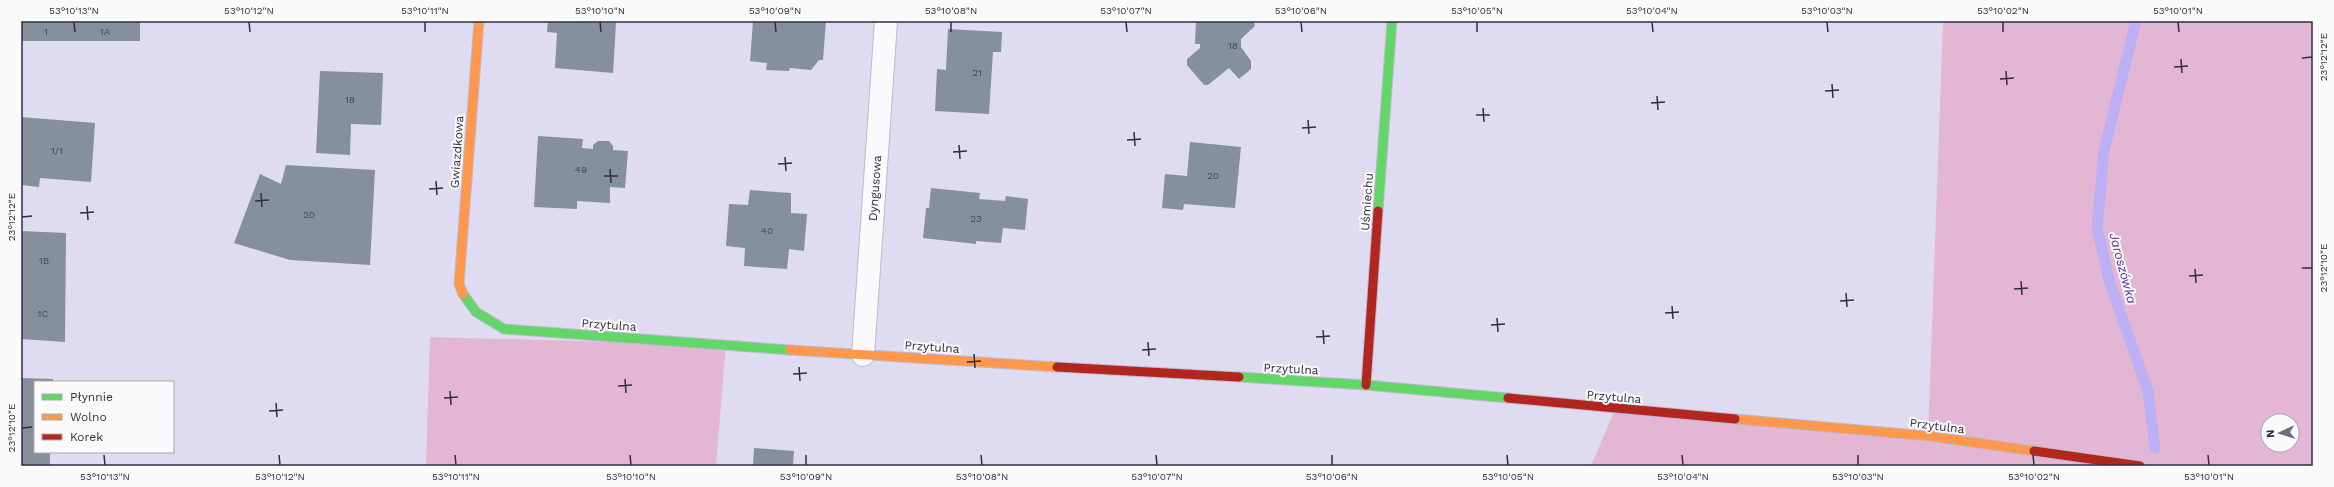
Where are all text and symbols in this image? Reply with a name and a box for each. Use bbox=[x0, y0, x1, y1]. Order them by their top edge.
text: 53°10'13"N bbox=[49, 5, 99, 16]
text: 53°10'12"N bbox=[224, 5, 274, 16]
text: 53°10'11"N bbox=[401, 5, 449, 16]
text: 53°10'10"N bbox=[575, 5, 625, 16]
text: 53°10'09"N bbox=[749, 5, 801, 16]
text: 53°10'08"N bbox=[925, 5, 977, 16]
text: 53°10'07"N bbox=[1100, 5, 1152, 16]
text: 53°10'06"N bbox=[1275, 5, 1327, 16]
text: 53°10'05"N bbox=[1451, 5, 1503, 16]
text: 53°10'04"N bbox=[1626, 5, 1678, 16]
text: 53°10'03"N bbox=[1801, 5, 1853, 16]
text: 53°10'02"N bbox=[1977, 5, 2029, 16]
text: 53°10'01"N bbox=[2153, 5, 2203, 16]
house number: 1 bbox=[44, 26, 48, 37]
house number: 1A bbox=[100, 26, 111, 37]
text: 23°12'12"E bbox=[2318, 33, 2329, 81]
house number: 18 bbox=[1228, 40, 1238, 51]
house number: 21 bbox=[972, 67, 982, 78]
house number: 18 bbox=[345, 94, 355, 105]
street label: Gwiazdkowa bbox=[447, 115, 467, 189]
house number: 1/1 bbox=[51, 145, 63, 156]
street label: Dyngusowa bbox=[866, 154, 884, 221]
house number: 49 bbox=[575, 164, 587, 175]
house number: 20 bbox=[1207, 170, 1219, 181]
street label: Uśmiechu bbox=[1358, 173, 1376, 231]
text: 23°12'12"E bbox=[6, 193, 17, 241]
house number: 20 bbox=[303, 209, 315, 220]
house number: 23 bbox=[970, 213, 982, 224]
house number: 40 bbox=[761, 225, 773, 236]
water label: Jaroszówka bbox=[2106, 231, 2140, 305]
text: 23°12'10"E bbox=[2318, 244, 2329, 292]
house number: 1B bbox=[39, 255, 49, 266]
house number: 1C bbox=[38, 308, 49, 319]
street label: Przytulna bbox=[581, 316, 637, 334]
street label: Przytulna bbox=[904, 338, 960, 356]
street label: Przytulna bbox=[1263, 361, 1319, 377]
legend bbox=[34, 381, 174, 453]
street label: Przytulna bbox=[1586, 388, 1642, 406]
text: Płynnie bbox=[70, 390, 113, 404]
text: 23°12'10"E bbox=[6, 404, 17, 452]
text: Wolno bbox=[70, 410, 107, 424]
north arrow bbox=[2260, 413, 2300, 453]
street label: Przytulna bbox=[1909, 416, 1965, 436]
text: N bbox=[2264, 429, 2277, 438]
text: Korek bbox=[70, 430, 103, 444]
text: 53°10'13"N bbox=[80, 471, 130, 482]
text: 53°10'12"N bbox=[255, 471, 305, 482]
text: 53°10'11"N bbox=[432, 471, 480, 482]
text: 53°10'10"N bbox=[606, 471, 656, 482]
text: 53°10'09"N bbox=[780, 471, 832, 482]
text: 53°10'08"N bbox=[956, 471, 1008, 482]
text: 53°10'07"N bbox=[1131, 471, 1183, 482]
text: 53°10'06"N bbox=[1306, 471, 1358, 482]
text: 53°10'05"N bbox=[1482, 471, 1534, 482]
text: 53°10'04"N bbox=[1657, 471, 1709, 482]
text: 53°10'03"N bbox=[1832, 471, 1884, 482]
text: 53°10'02"N bbox=[2008, 471, 2060, 482]
text: 53°10'01"N bbox=[2184, 471, 2234, 482]

